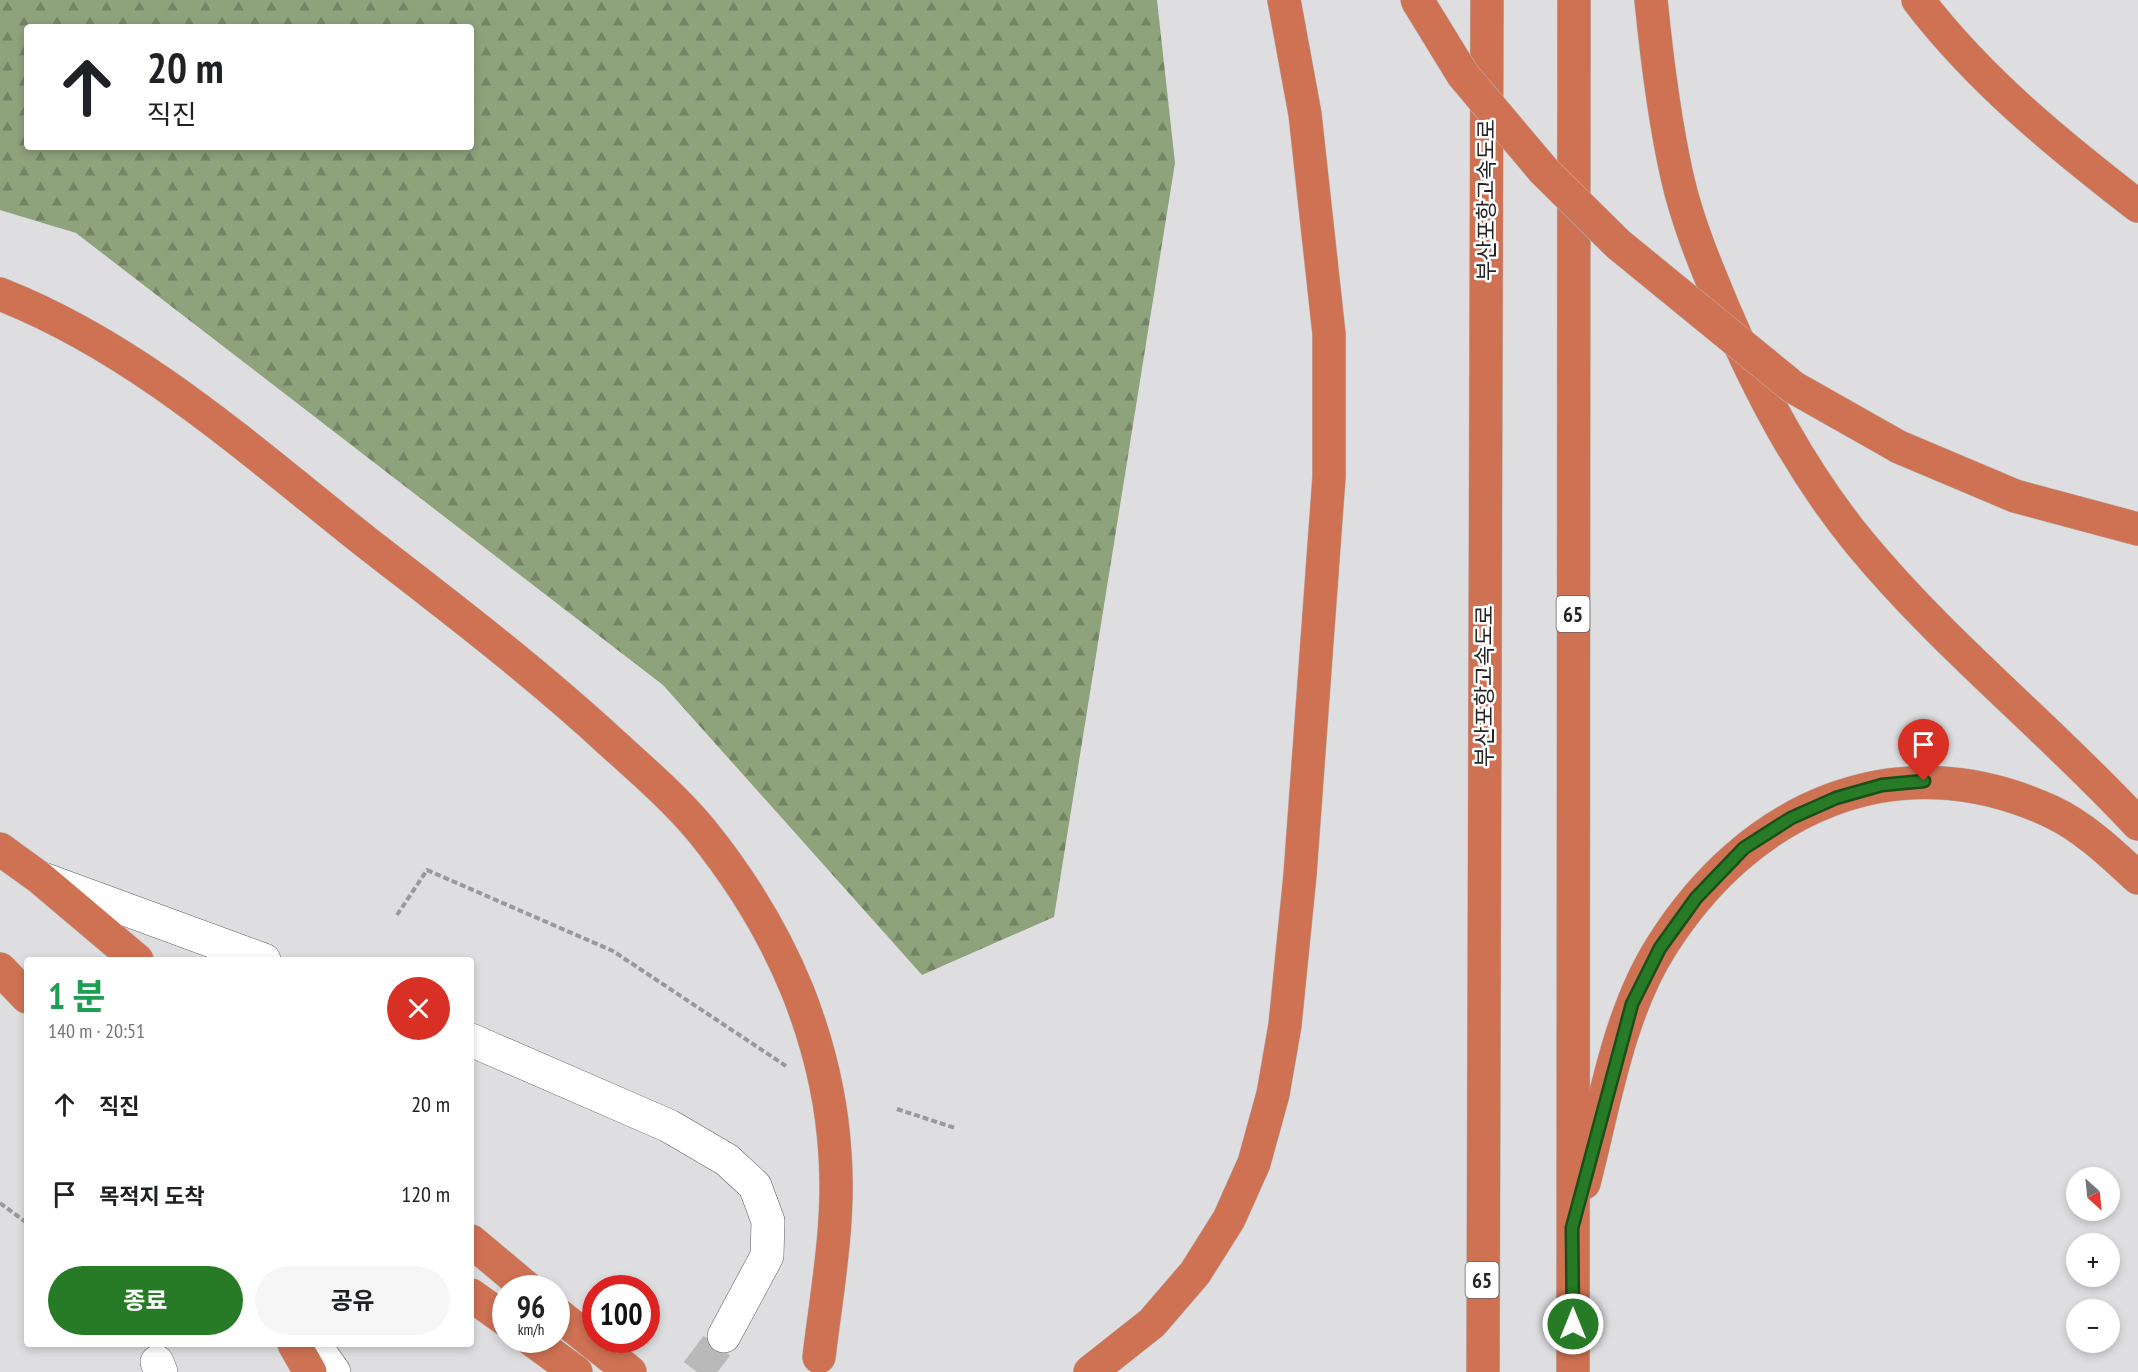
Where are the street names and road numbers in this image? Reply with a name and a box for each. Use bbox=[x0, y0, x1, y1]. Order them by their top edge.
street label: 부산포항고속도로 bbox=[1472, 119, 1500, 281]
road number: 65 bbox=[1556, 596, 1590, 632]
street label: 부산포항고속도로 bbox=[1470, 605, 1498, 767]
road number: 65 bbox=[1466, 1262, 1498, 1298]

